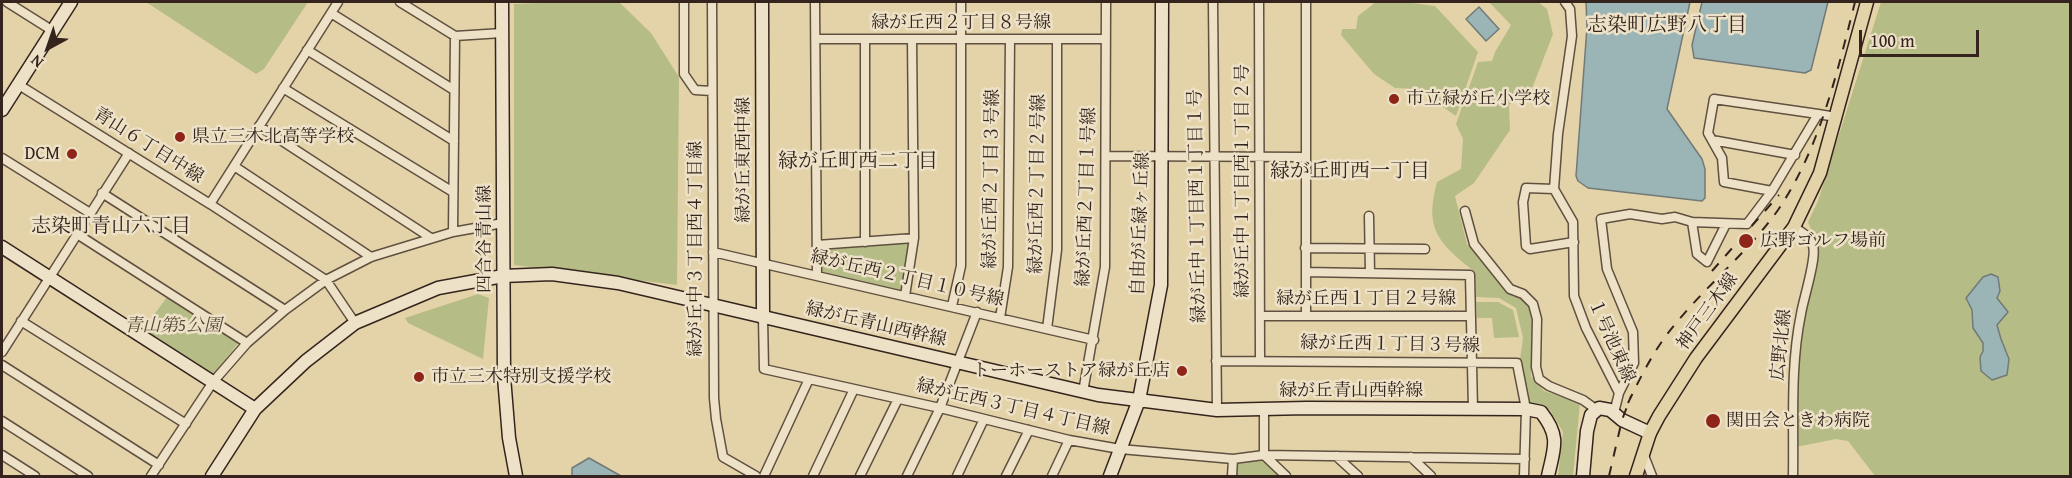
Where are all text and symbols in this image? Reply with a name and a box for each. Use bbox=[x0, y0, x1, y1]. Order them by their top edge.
street label: 緑が丘西２丁目８号線 bbox=[871, 12, 1051, 34]
district label: 志染町広野八丁目 bbox=[1587, 14, 1747, 38]
north arrow bbox=[18, 18, 78, 78]
scale bar bbox=[1862, 18, 1982, 56]
text: 100 m bbox=[1870, 27, 1915, 54]
text: N bbox=[25, 49, 48, 74]
street label: 緑が丘中１丁目西１丁目２号 bbox=[1232, 64, 1254, 298]
place label: 市立緑が丘小学校 bbox=[1406, 88, 1550, 110]
street label: 緑が丘西２丁目３号線 bbox=[980, 89, 1004, 269]
street label: 緑が丘中１丁目西１丁目１号 bbox=[1185, 89, 1211, 323]
marker: 市立緑が丘小学校 bbox=[1387, 92, 1401, 106]
street label: 緑が丘西２丁目２号線 bbox=[1026, 94, 1050, 274]
street label: 緑が丘東西中線 bbox=[733, 97, 755, 223]
street label: 青山６丁目中線 bbox=[89, 103, 207, 189]
street label: 緑が丘西２丁目１号線 bbox=[1073, 107, 1101, 287]
place label: 県立三木北高等学校 bbox=[192, 126, 354, 148]
marker: 県立三木北高等学校 bbox=[173, 130, 187, 144]
street label: 緑が丘中３丁目西４丁目線 bbox=[685, 141, 707, 357]
place label: DCM bbox=[25, 143, 60, 165]
marker: DCM bbox=[65, 147, 79, 161]
district label: 緑が丘町西二丁目 bbox=[778, 150, 938, 174]
street label: 自由が丘緑ヶ丘線 bbox=[1128, 152, 1154, 296]
district label: 緑が丘町西一丁目 bbox=[1270, 160, 1430, 184]
street label: 四合谷青山線 bbox=[474, 185, 496, 293]
district label: 志染町青山六丁目 bbox=[31, 215, 191, 239]
place label: 広野ゴルフ場前 bbox=[1760, 230, 1886, 252]
marker: 広野ゴルフ場前 bbox=[1737, 232, 1755, 250]
street label: 緑が丘西２丁目１０号線 bbox=[808, 246, 1006, 312]
street label: 神戸三木線 bbox=[1673, 269, 1743, 355]
street label: 緑が丘西１丁目２号線 bbox=[1276, 288, 1456, 310]
street label: １号池東線 bbox=[1583, 295, 1639, 387]
street label: 緑が丘青山西幹線 bbox=[803, 298, 949, 352]
street label: 広野北線 bbox=[1767, 308, 1797, 382]
park label: 青山第5公園 bbox=[124, 315, 222, 337]
street label: 緑が丘西１丁目３号線 bbox=[1300, 333, 1480, 357]
place label: トーホーストア緑が丘店 bbox=[972, 360, 1170, 382]
marker: トーホーストア緑が丘店 bbox=[1175, 364, 1189, 378]
place label: 市立三木特別支援学校 bbox=[431, 366, 611, 388]
marker: 市立三木特別支援学校 bbox=[412, 370, 426, 384]
street label: 緑が丘西３丁目４丁目線 bbox=[914, 375, 1112, 441]
street label: 緑が丘青山西幹線 bbox=[1279, 380, 1423, 402]
place label: 関田会ときわ病院 bbox=[1726, 410, 1870, 432]
marker: 関田会ときわ病院 bbox=[1704, 412, 1722, 430]

